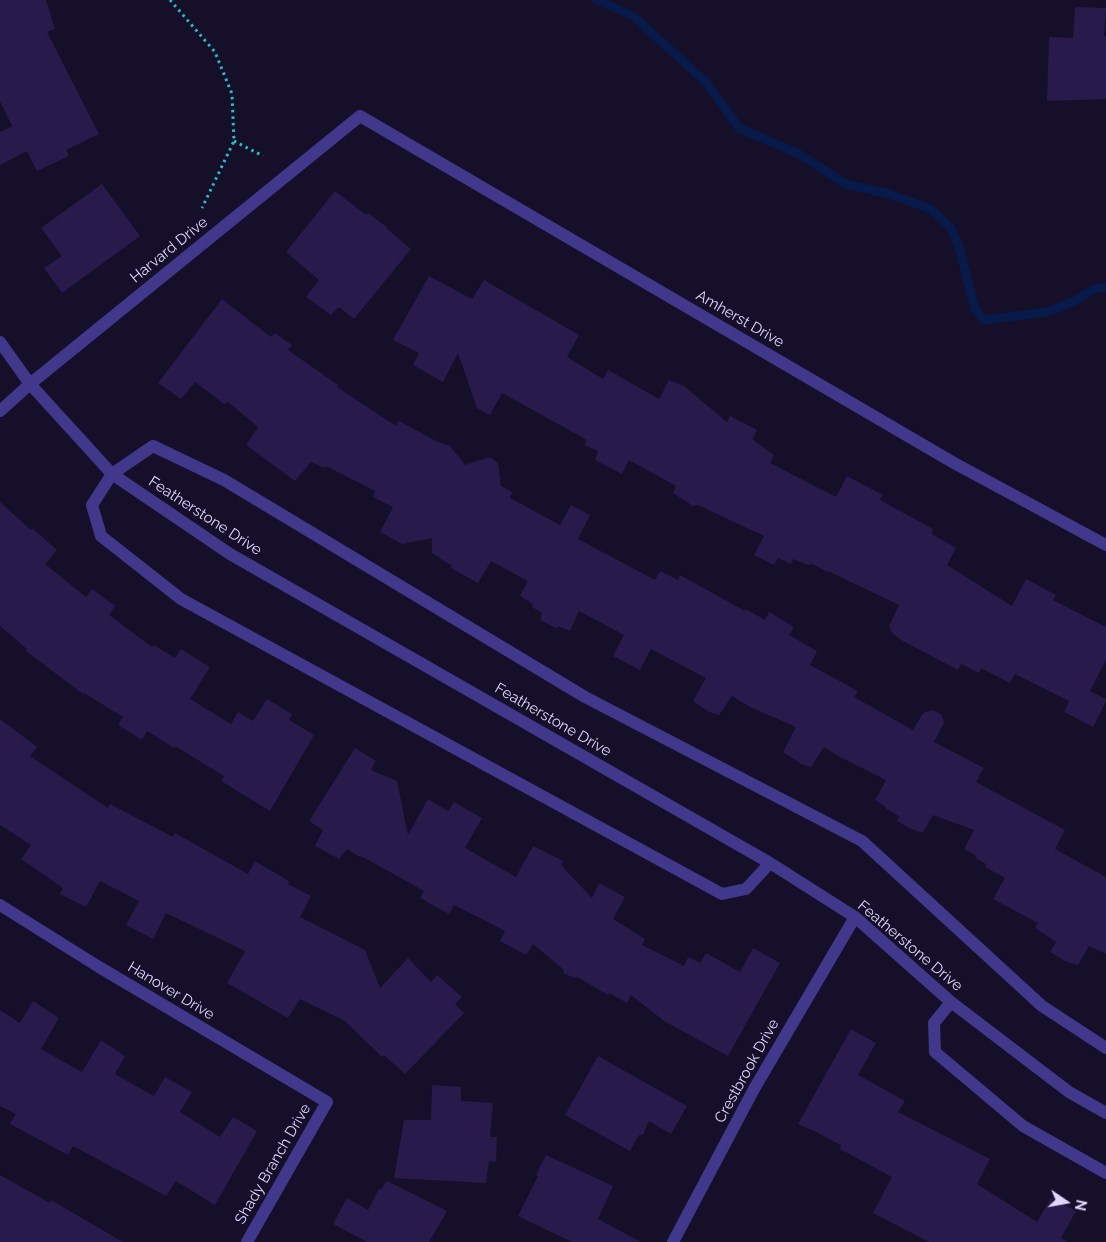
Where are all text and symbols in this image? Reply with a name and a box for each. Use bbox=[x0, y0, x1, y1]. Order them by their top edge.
street label: Harvard Drive bbox=[127, 213, 211, 287]
street label: Amherst Drive bbox=[693, 287, 787, 351]
street label: Featherstone Drive bbox=[145, 473, 265, 559]
street label: Featherstone Drive bbox=[492, 679, 614, 761]
street label: Featherstone Drive bbox=[854, 897, 966, 995]
street label: Hanover Drive bbox=[124, 958, 218, 1024]
street label: Crestbrook Drive bbox=[711, 1016, 783, 1126]
street label: Shady Branch Drive bbox=[231, 1101, 315, 1227]
north arrow bbox=[1041, 1177, 1091, 1227]
text: N bbox=[1072, 1198, 1090, 1212]

